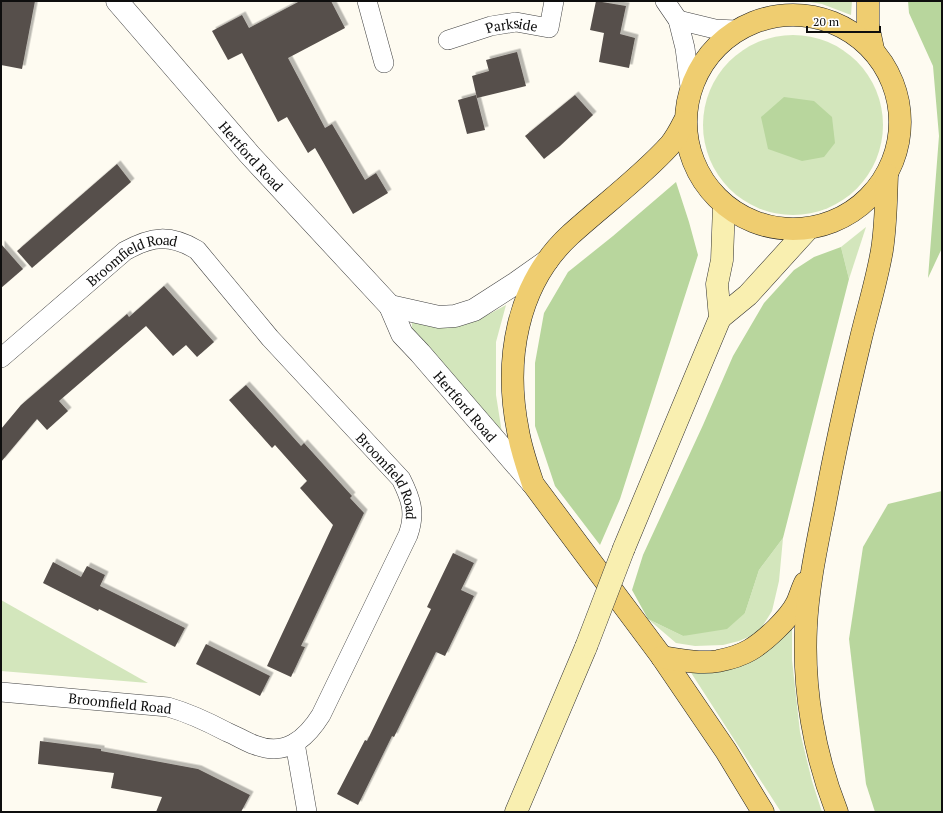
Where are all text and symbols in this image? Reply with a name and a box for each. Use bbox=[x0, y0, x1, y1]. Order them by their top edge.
scale bar bbox=[807, 8, 880, 34]
street label: Parkside bbox=[483, 12, 539, 37]
text: 20 m bbox=[813, 14, 840, 29]
street label: Hertford Road bbox=[215, 117, 288, 195]
street label: Broomfield Road bbox=[82, 229, 180, 290]
street label: Hertford Road bbox=[430, 366, 502, 446]
street label: Broomfield Road bbox=[353, 428, 422, 520]
street label: Broomfield Road bbox=[67, 688, 173, 718]

